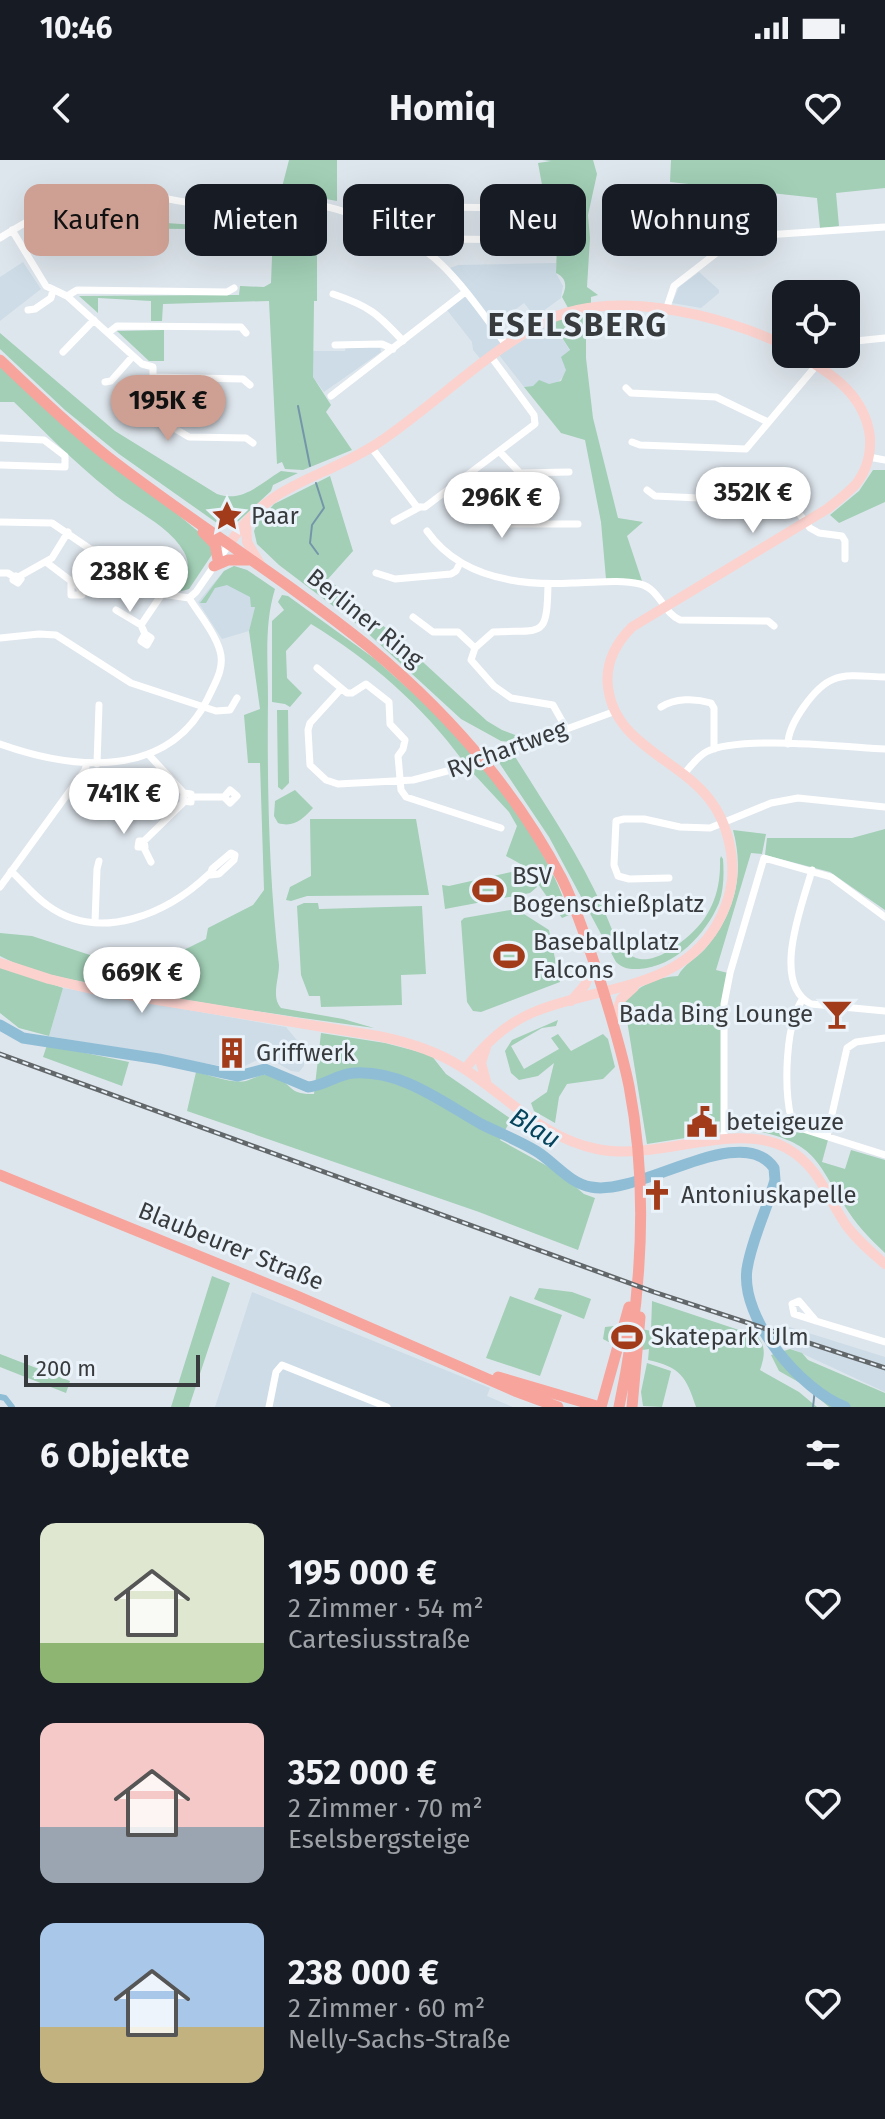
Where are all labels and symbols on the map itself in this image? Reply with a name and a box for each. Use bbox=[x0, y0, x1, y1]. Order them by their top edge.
district label: ESELSBERG bbox=[488, 306, 668, 344]
pin: 195K € bbox=[103, 375, 233, 443]
pin: 352K € bbox=[688, 467, 818, 535]
pin: 296K € bbox=[437, 472, 567, 540]
place icon: Paar bbox=[210, 499, 244, 533]
place label: Paar bbox=[251, 502, 300, 530]
pin: 238K € bbox=[65, 546, 195, 614]
street label: Berliner Ring bbox=[301, 563, 429, 674]
street label: Rychartweg bbox=[443, 714, 571, 784]
pin: 741K € bbox=[59, 768, 189, 836]
place label: BSV Bogenschießplatz bbox=[512, 862, 704, 918]
sports icon: BSV Bogenschießplatz bbox=[471, 873, 505, 907]
place label: Baseballplatz Falcons bbox=[533, 928, 679, 984]
sports icon: Baseballplatz Falcons bbox=[492, 939, 526, 973]
pin: 669K € bbox=[77, 947, 207, 1015]
bar icon: Bada Bing Lounge bbox=[820, 997, 854, 1031]
place label: Bada Bing Lounge bbox=[619, 1000, 813, 1028]
building icon: Griffwerk bbox=[215, 1036, 249, 1070]
place label: Griffwerk bbox=[256, 1039, 356, 1067]
water label: Blau bbox=[504, 1101, 566, 1155]
public building icon: beteigeuze bbox=[685, 1105, 719, 1139]
place label: beteigeuze bbox=[726, 1108, 844, 1136]
church icon: Antoniuskapelle bbox=[640, 1178, 674, 1212]
place label: Antoniuskapelle bbox=[681, 1181, 857, 1209]
street label: Blaubeurer Straße bbox=[134, 1196, 328, 1296]
sports icon: Skatepark Ulm bbox=[610, 1320, 644, 1354]
place label: Skatepark Ulm bbox=[651, 1323, 809, 1351]
scale bar bbox=[24, 1351, 200, 1387]

